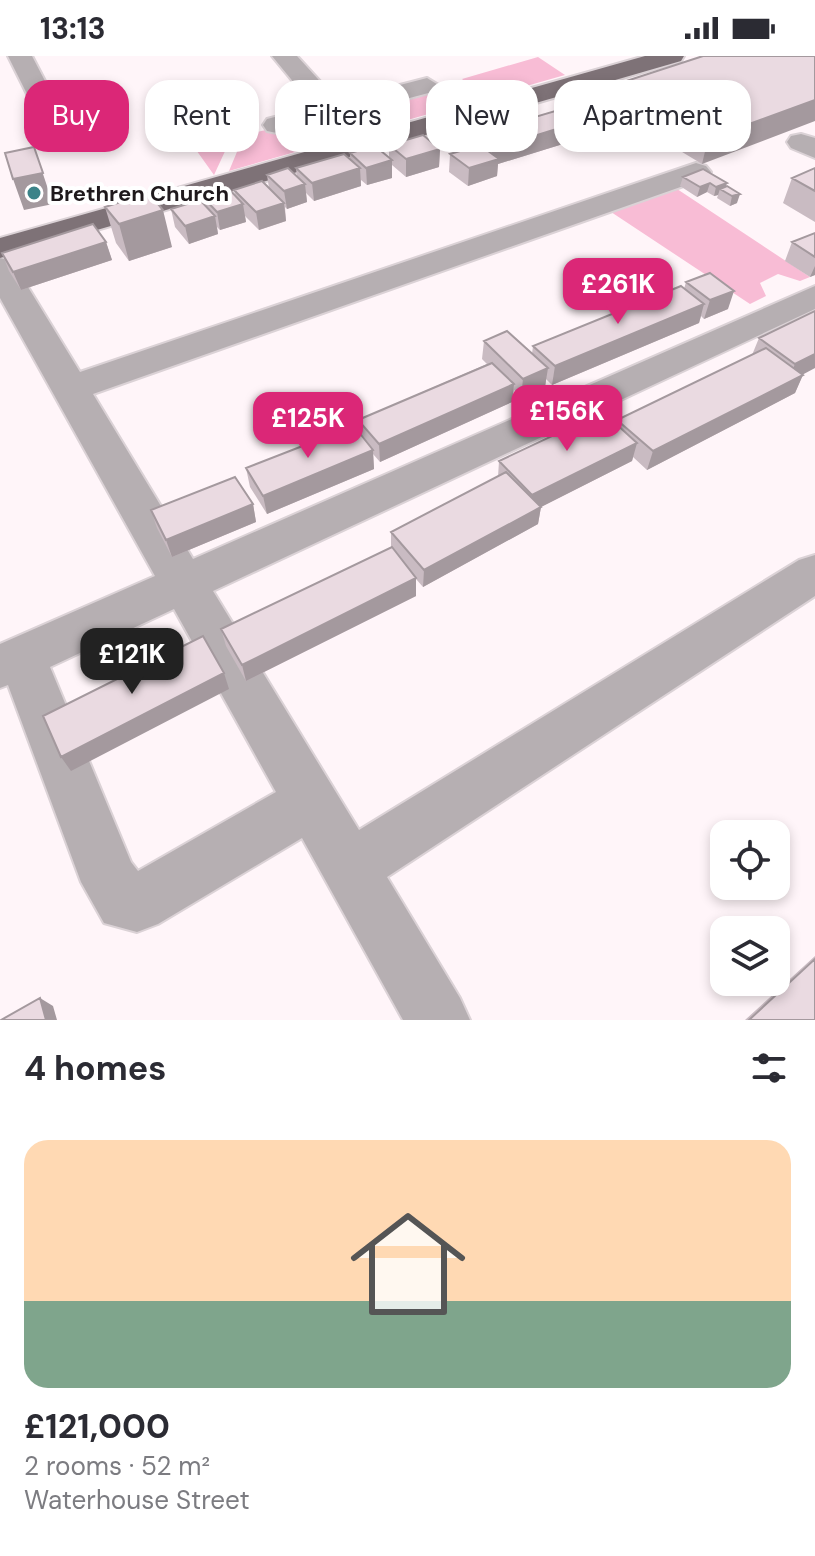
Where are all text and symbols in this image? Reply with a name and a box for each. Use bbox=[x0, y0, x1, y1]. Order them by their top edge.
text: 13:13 bbox=[40, 9, 106, 48]
chip: Buy bbox=[24, 80, 129, 152]
chip: Rent bbox=[145, 80, 259, 152]
chip: Filters bbox=[275, 80, 410, 152]
chip: New bbox=[426, 80, 538, 152]
chip: Apartment bbox=[554, 80, 751, 152]
place label: Brethren Church bbox=[50, 179, 229, 208]
marker: Brethren Church bbox=[25, 184, 43, 202]
pin: £261K bbox=[562, 258, 674, 326]
text: £261K bbox=[581, 267, 655, 301]
pin: £156K bbox=[511, 385, 623, 453]
pin: £125K bbox=[252, 392, 364, 460]
text: £156K bbox=[529, 394, 605, 428]
text: £125K bbox=[271, 401, 345, 435]
pin: £121K bbox=[76, 628, 188, 696]
text: £121K bbox=[98, 637, 166, 671]
map controls bbox=[710, 820, 790, 996]
button: locate bbox=[710, 820, 790, 900]
button: layers bbox=[710, 916, 790, 996]
text: 4 homes bbox=[24, 1046, 166, 1091]
icon: filters bbox=[747, 1046, 791, 1090]
icon: home bbox=[336, 1192, 480, 1336]
text: £121,000 bbox=[24, 1404, 170, 1449]
text: 2 rooms · 52 m² bbox=[24, 1449, 210, 1483]
text: Waterhouse Street bbox=[24, 1483, 250, 1517]

